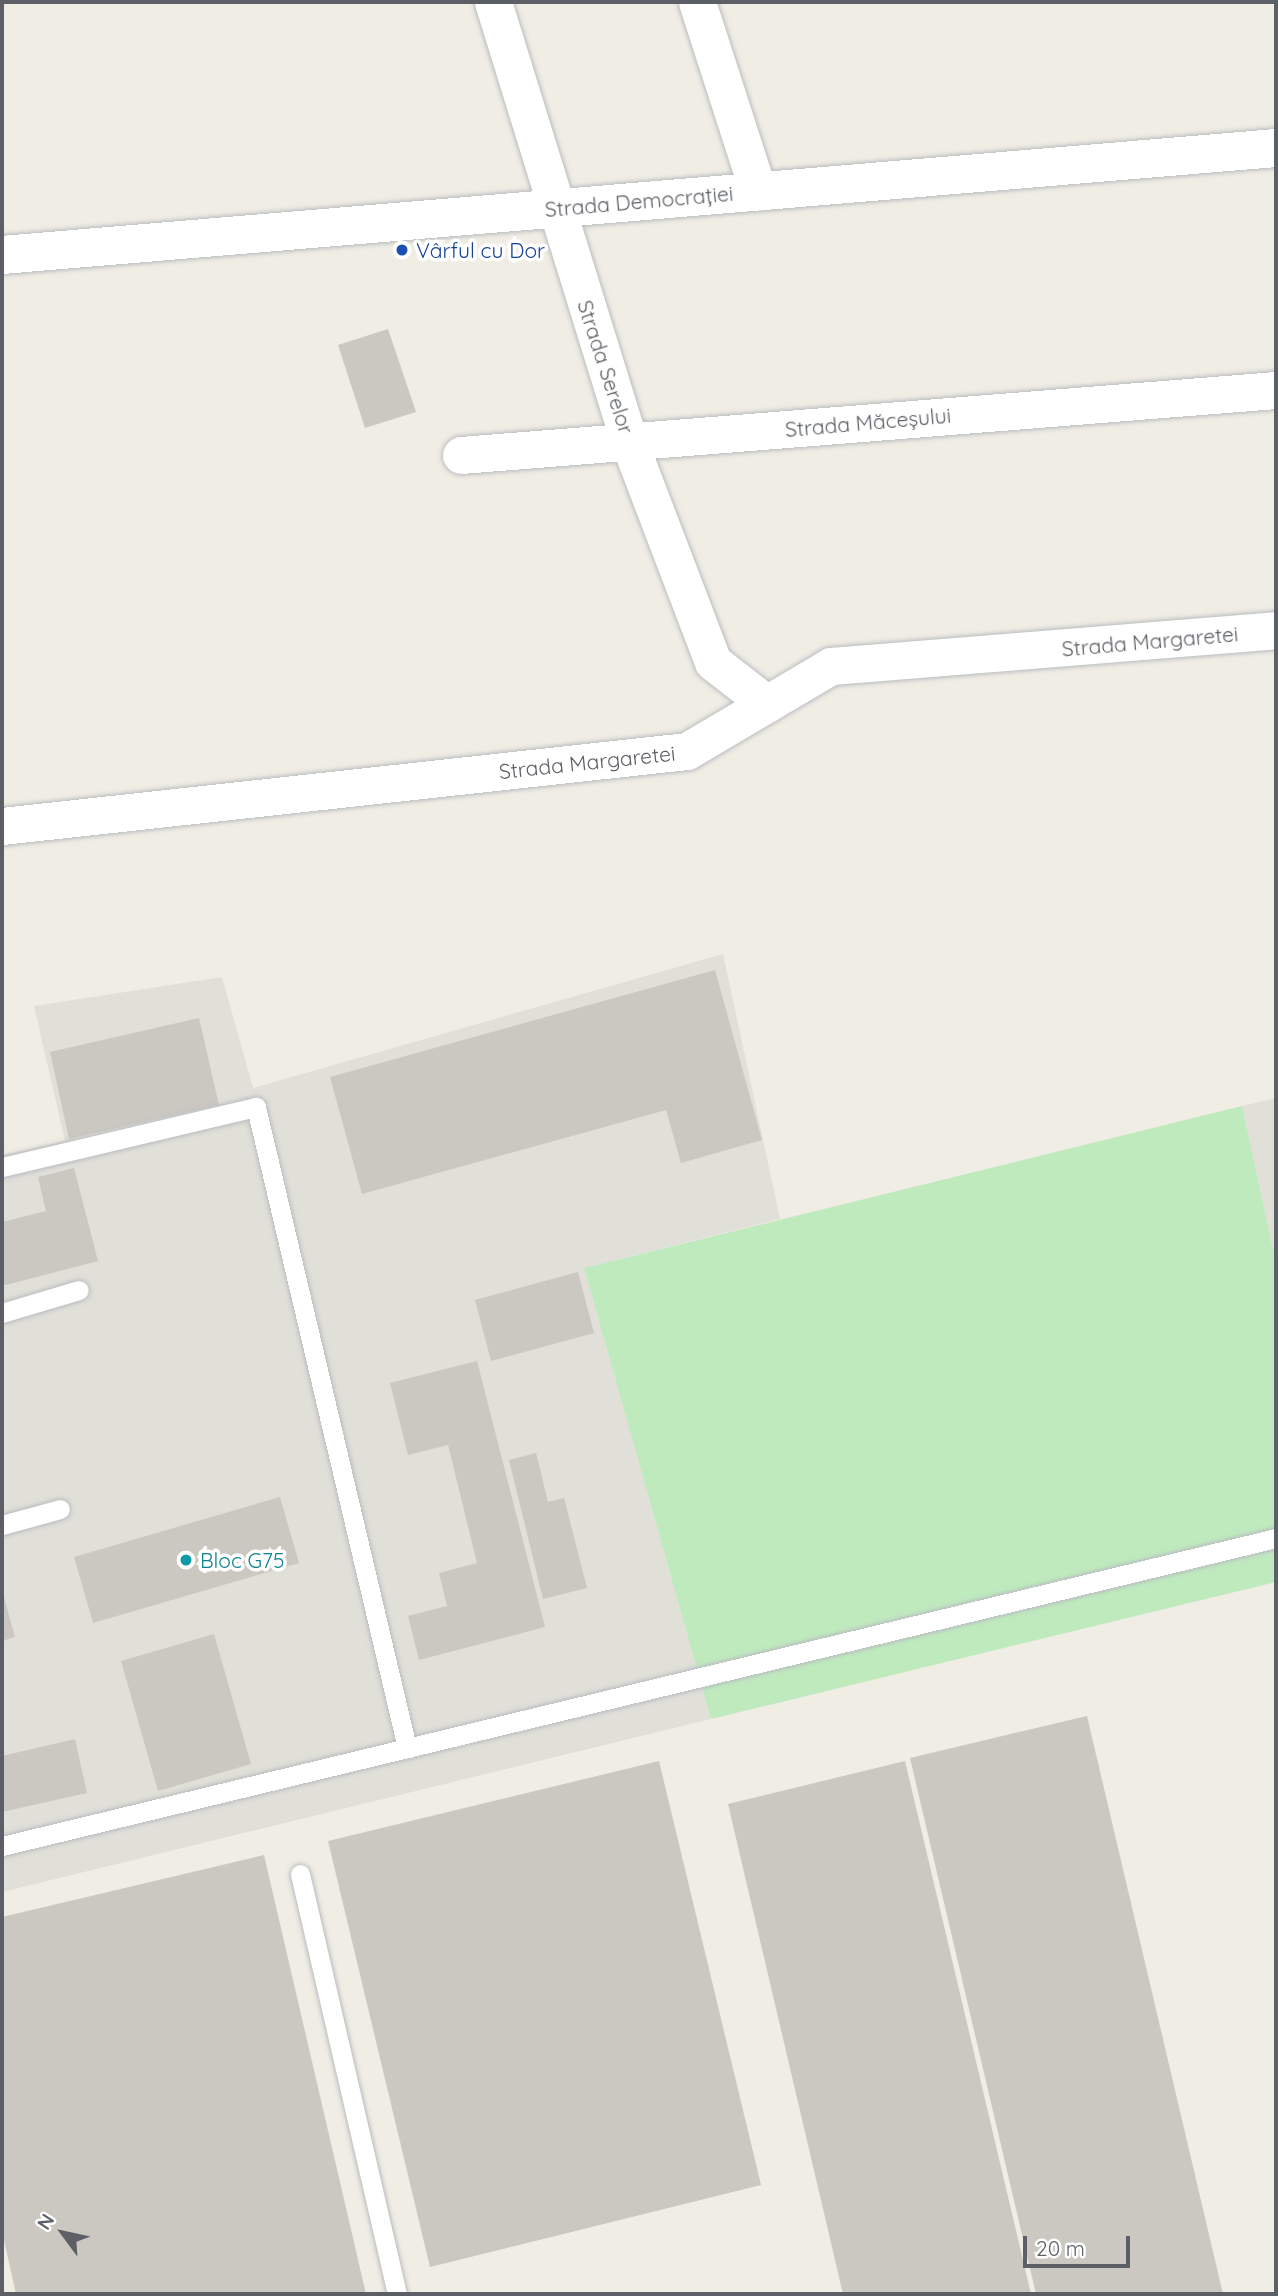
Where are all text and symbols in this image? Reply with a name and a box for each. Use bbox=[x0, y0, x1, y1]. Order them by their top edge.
street label: Strada Democrației bbox=[544, 180, 734, 222]
place label: Vârful cu Dor bbox=[416, 237, 545, 263]
marker: Vârful cu Dor bbox=[394, 242, 410, 258]
street label: Strada Serelor bbox=[573, 297, 639, 437]
street label: Strada Măceșului bbox=[784, 402, 952, 442]
street label: Strada Margaretei bbox=[1061, 621, 1239, 661]
street label: Strada Margaretei bbox=[498, 740, 676, 784]
place label: Bloc G75 bbox=[200, 1547, 284, 1573]
marker: Bloc G75 bbox=[178, 1552, 194, 1568]
north arrow bbox=[28, 2198, 98, 2268]
text: N bbox=[32, 2209, 59, 2234]
scale bar bbox=[1026, 2222, 1133, 2266]
text: 20 m bbox=[1036, 2235, 1085, 2261]

